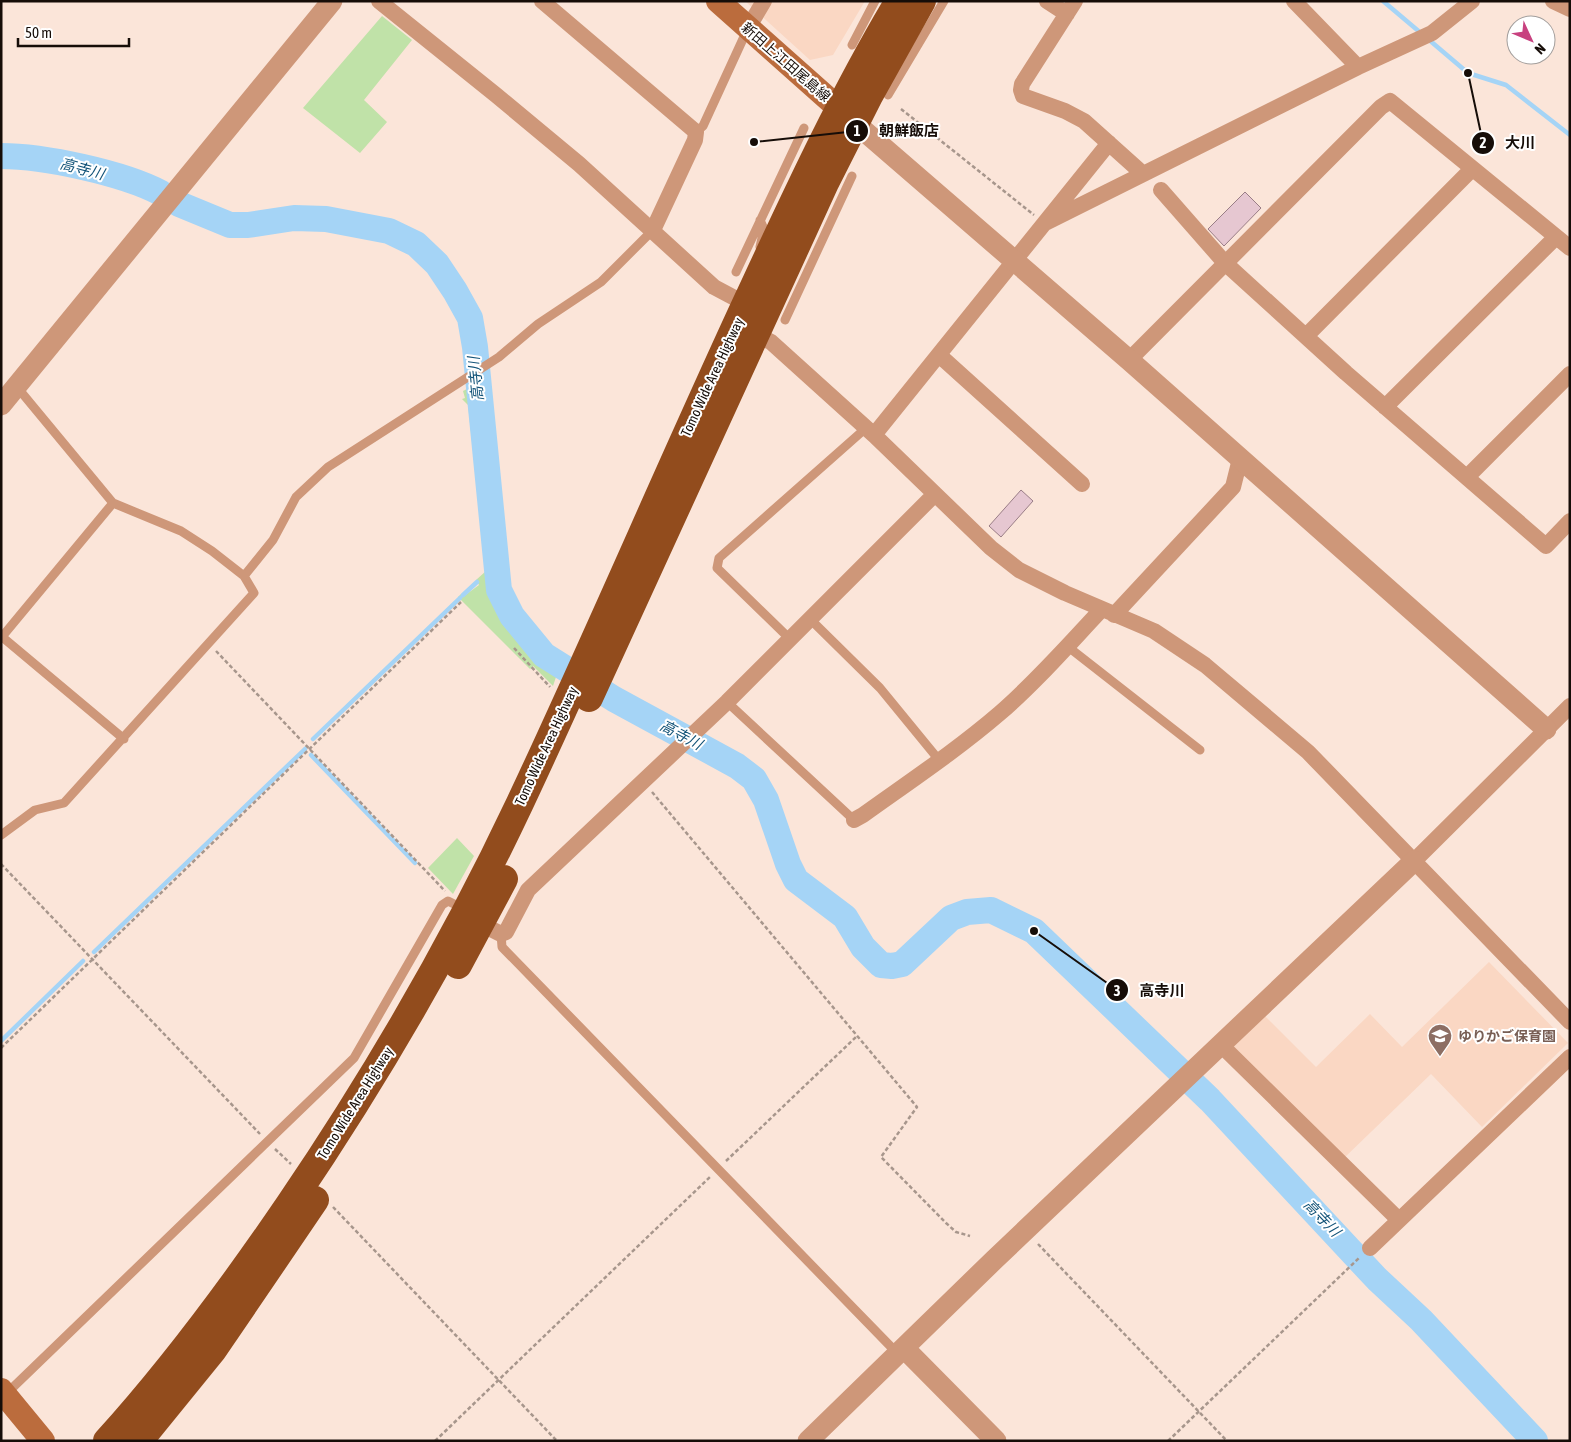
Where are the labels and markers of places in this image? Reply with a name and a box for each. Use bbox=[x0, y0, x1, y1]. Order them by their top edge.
callout: 朝鮮飯店 bbox=[844, 116, 949, 146]
callout: 大川 bbox=[1470, 128, 1545, 158]
callout: 高寺川 bbox=[1104, 975, 1194, 1005]
school or university icon: ゆりかご保育園 bbox=[1427, 1023, 1453, 1057]
place label: ゆりかご保育園 bbox=[1458, 1028, 1556, 1044]

